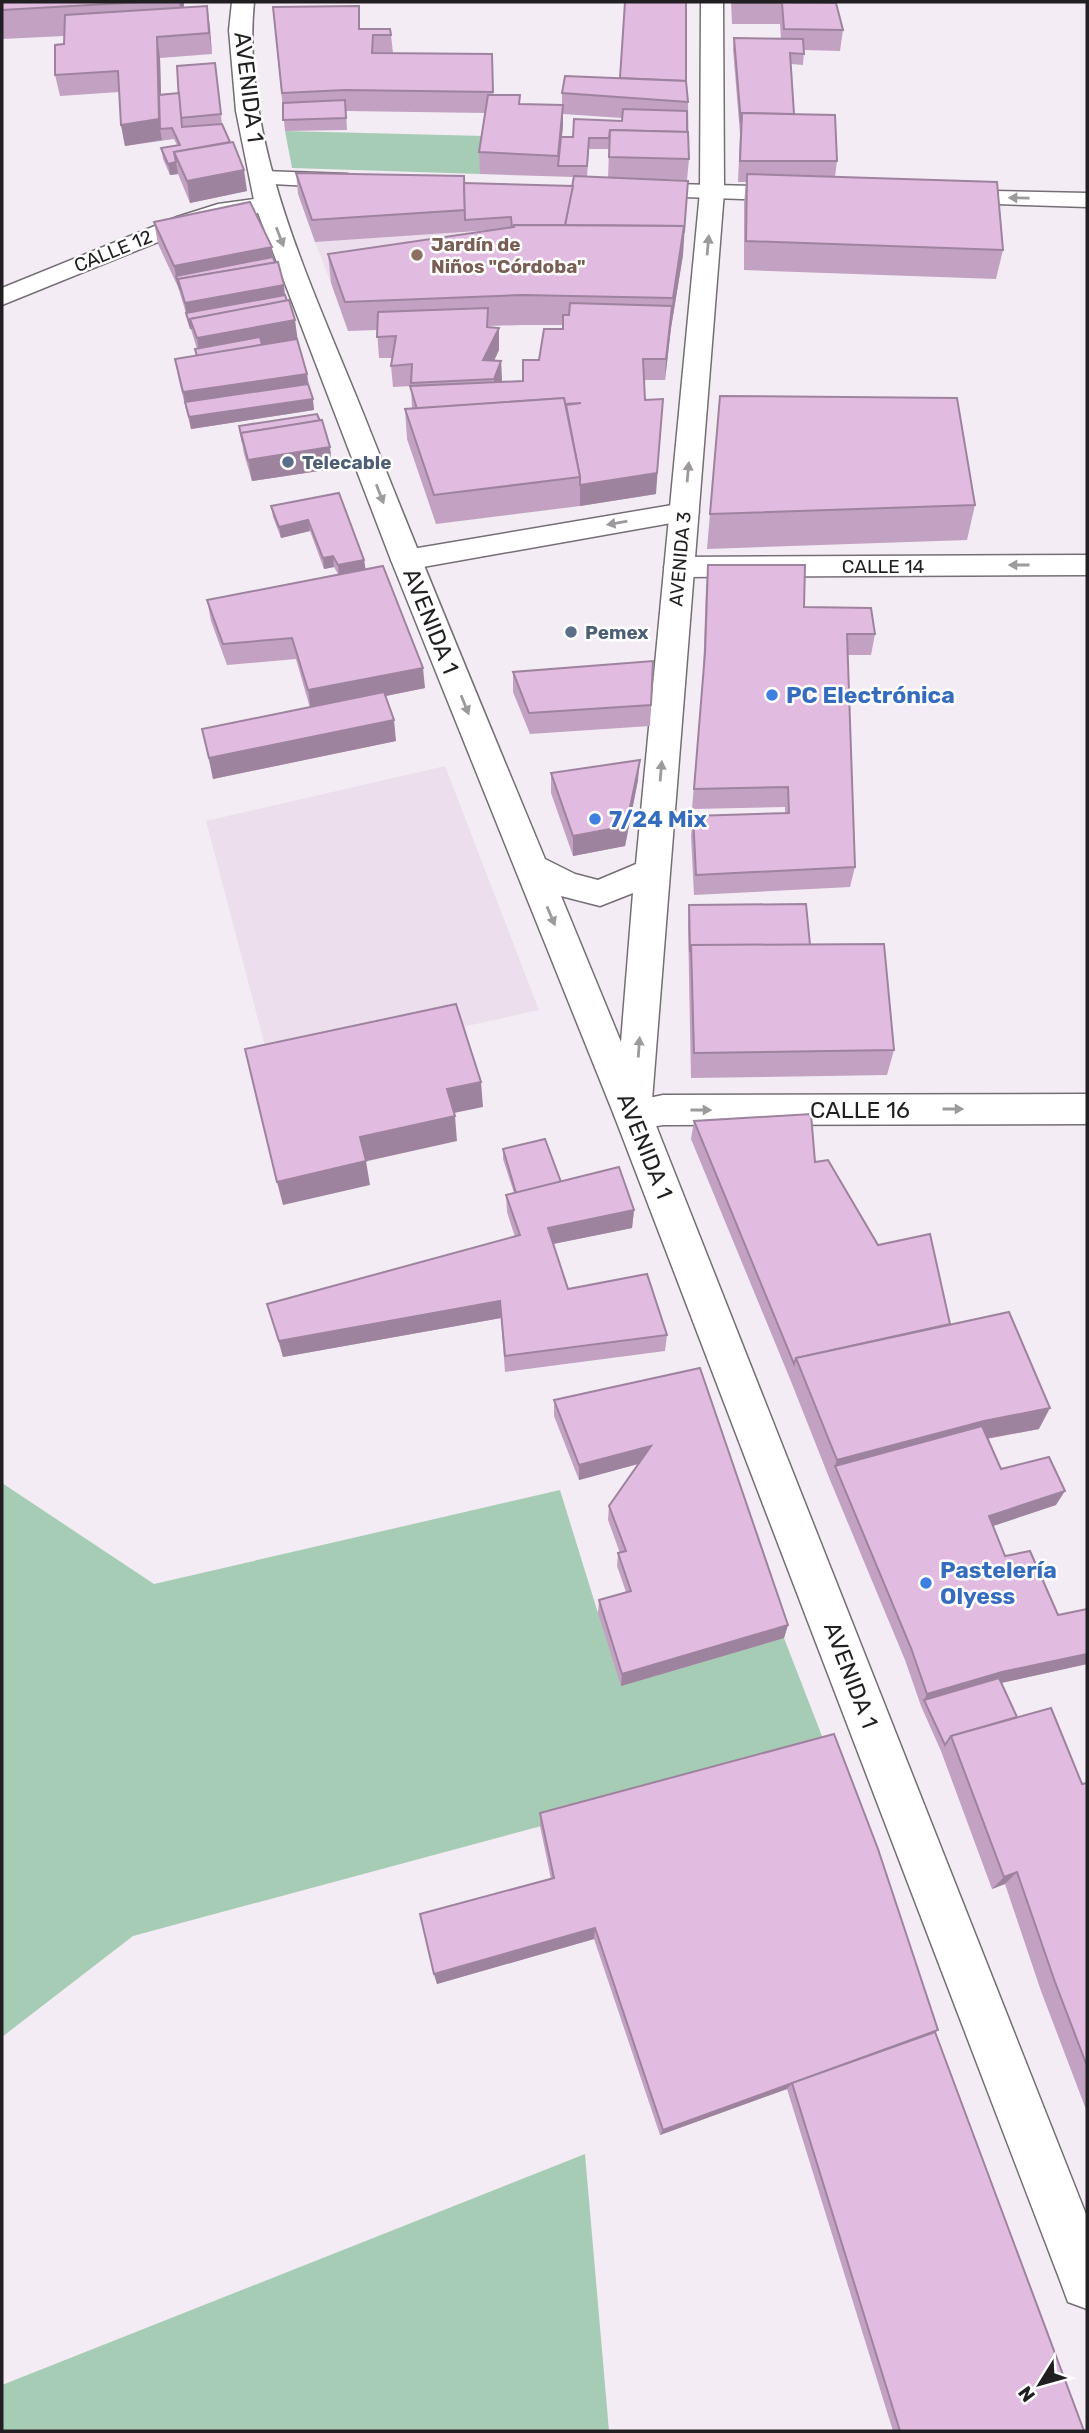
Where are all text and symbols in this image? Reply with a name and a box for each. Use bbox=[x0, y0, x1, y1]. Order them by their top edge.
street label: AVENIDA 1 bbox=[228, 30, 270, 144]
one-way arrow bbox=[1008, 193, 1030, 204]
street label: CALLE 12 bbox=[71, 225, 155, 277]
one-way arrow bbox=[274, 226, 285, 247]
place label: Jardín de Niños "Córdoba" bbox=[431, 233, 586, 278]
one-way arrow bbox=[703, 234, 714, 256]
marker: Jardín de Niños "Córdoba" bbox=[409, 247, 425, 263]
place label: Telecable bbox=[302, 451, 391, 474]
marker: Telecable bbox=[280, 454, 296, 470]
one-way arrow bbox=[683, 460, 694, 482]
one-way arrow bbox=[375, 484, 386, 505]
street label: AVENIDA 3 bbox=[664, 511, 696, 607]
one-way arrow bbox=[606, 518, 628, 529]
street label: CALLE 14 bbox=[842, 555, 925, 578]
one-way arrow bbox=[1008, 559, 1030, 571]
street label: AVENIDA 1 bbox=[397, 564, 465, 678]
place label: Pemex bbox=[585, 621, 649, 644]
marker: Pemex bbox=[563, 624, 579, 640]
place label: PC Electrónica bbox=[786, 681, 955, 709]
marker: PC Electrónica bbox=[764, 687, 780, 703]
one-way arrow bbox=[459, 695, 470, 716]
one-way arrow bbox=[656, 760, 667, 782]
place label: 7/24 Mix bbox=[609, 805, 707, 833]
marker: 7/24 Mix bbox=[587, 811, 603, 827]
one-way arrow bbox=[545, 906, 556, 927]
one-way arrow bbox=[634, 1036, 645, 1058]
street label: AVENIDA 1 bbox=[611, 1089, 679, 1203]
street label: CALLE 16 bbox=[810, 1096, 910, 1124]
one-way arrow bbox=[691, 1104, 713, 1116]
one-way arrow bbox=[943, 1104, 965, 1115]
place label: Pastelería Olyess bbox=[940, 1556, 1057, 1610]
marker: Pastelería Olyess bbox=[918, 1575, 934, 1591]
street label: AVENIDA 1 bbox=[818, 1618, 884, 1732]
north arrow bbox=[1005, 2349, 1075, 2419]
text: N bbox=[1014, 2382, 1040, 2406]

